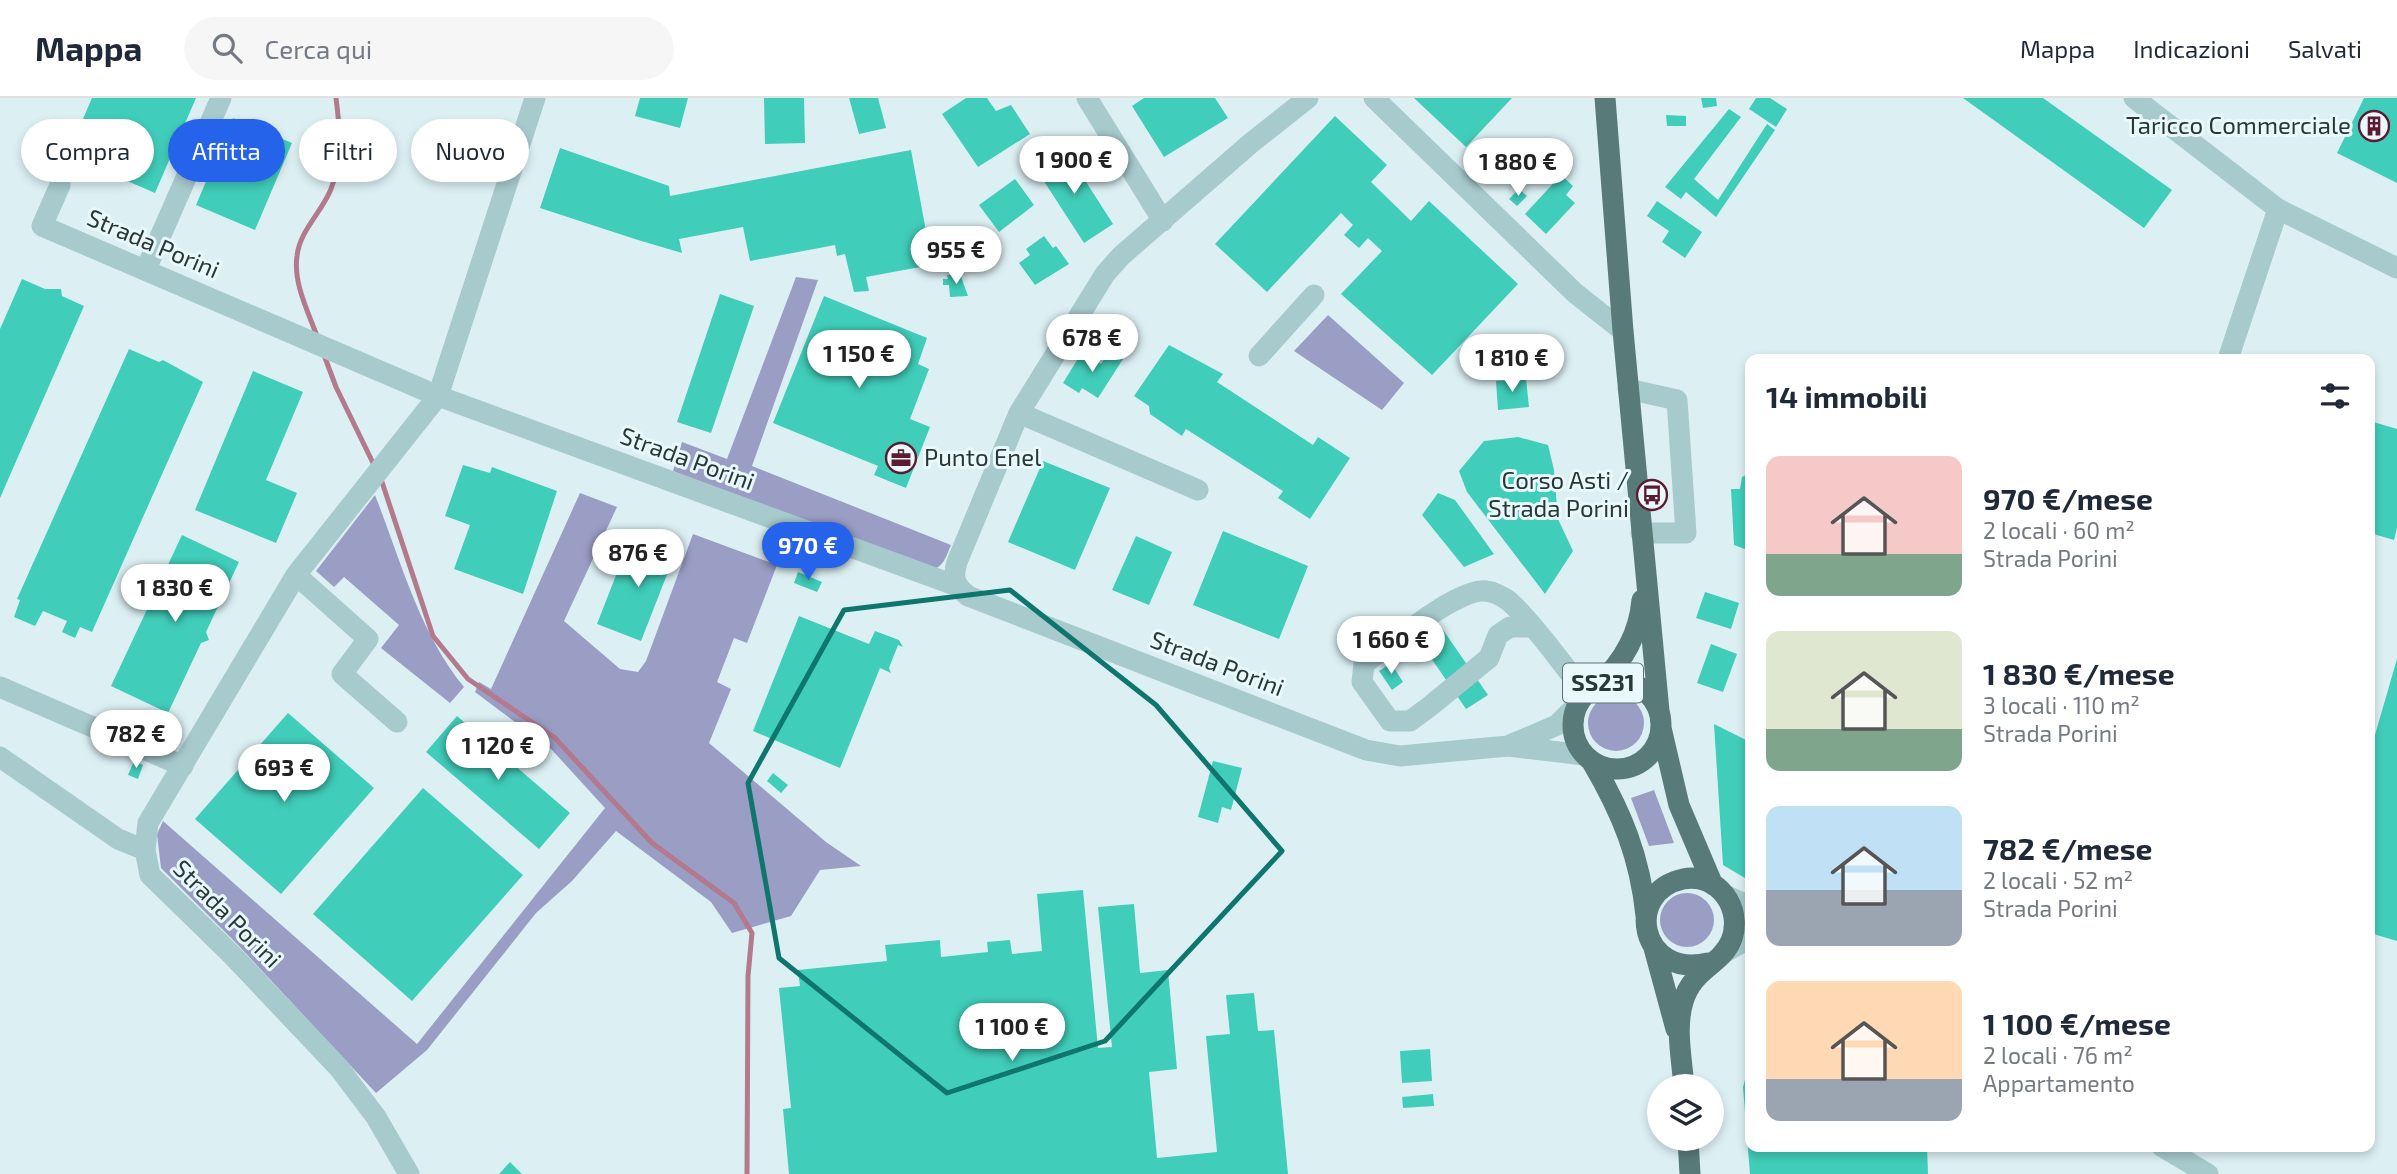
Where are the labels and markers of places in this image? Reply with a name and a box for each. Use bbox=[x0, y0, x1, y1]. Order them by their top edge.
building icon: Taricco Commerciale bbox=[2357, 109, 2391, 143]
place label: Taricco Commerciale bbox=[2126, 110, 2351, 139]
pin: 1 900 € bbox=[1009, 136, 1139, 196]
pin: 1 880 € bbox=[1453, 139, 1583, 198]
pin: 955 € bbox=[907, 226, 1005, 286]
pin: 678 € bbox=[1043, 314, 1141, 374]
pin: 1 150 € bbox=[794, 330, 924, 390]
pin: 1 810 € bbox=[1447, 334, 1577, 394]
office icon: Punto Enel bbox=[884, 441, 918, 475]
place label: Punto Enel bbox=[924, 442, 1041, 471]
place label: Corso Asti / Strada Porini bbox=[1488, 465, 1629, 522]
bus stop icon: Corso Asti / Strada Porini bbox=[1635, 478, 1669, 512]
pin: 970 € bbox=[759, 522, 857, 582]
pin: 876 € bbox=[589, 530, 687, 589]
pin: 1 830 € bbox=[110, 564, 240, 624]
pin: 1 660 € bbox=[1326, 616, 1456, 676]
pin: 782 € bbox=[87, 710, 185, 770]
pin: 1 120 € bbox=[433, 722, 563, 782]
pin: 693 € bbox=[235, 744, 333, 804]
pin: 1 100 € bbox=[947, 1004, 1077, 1063]

